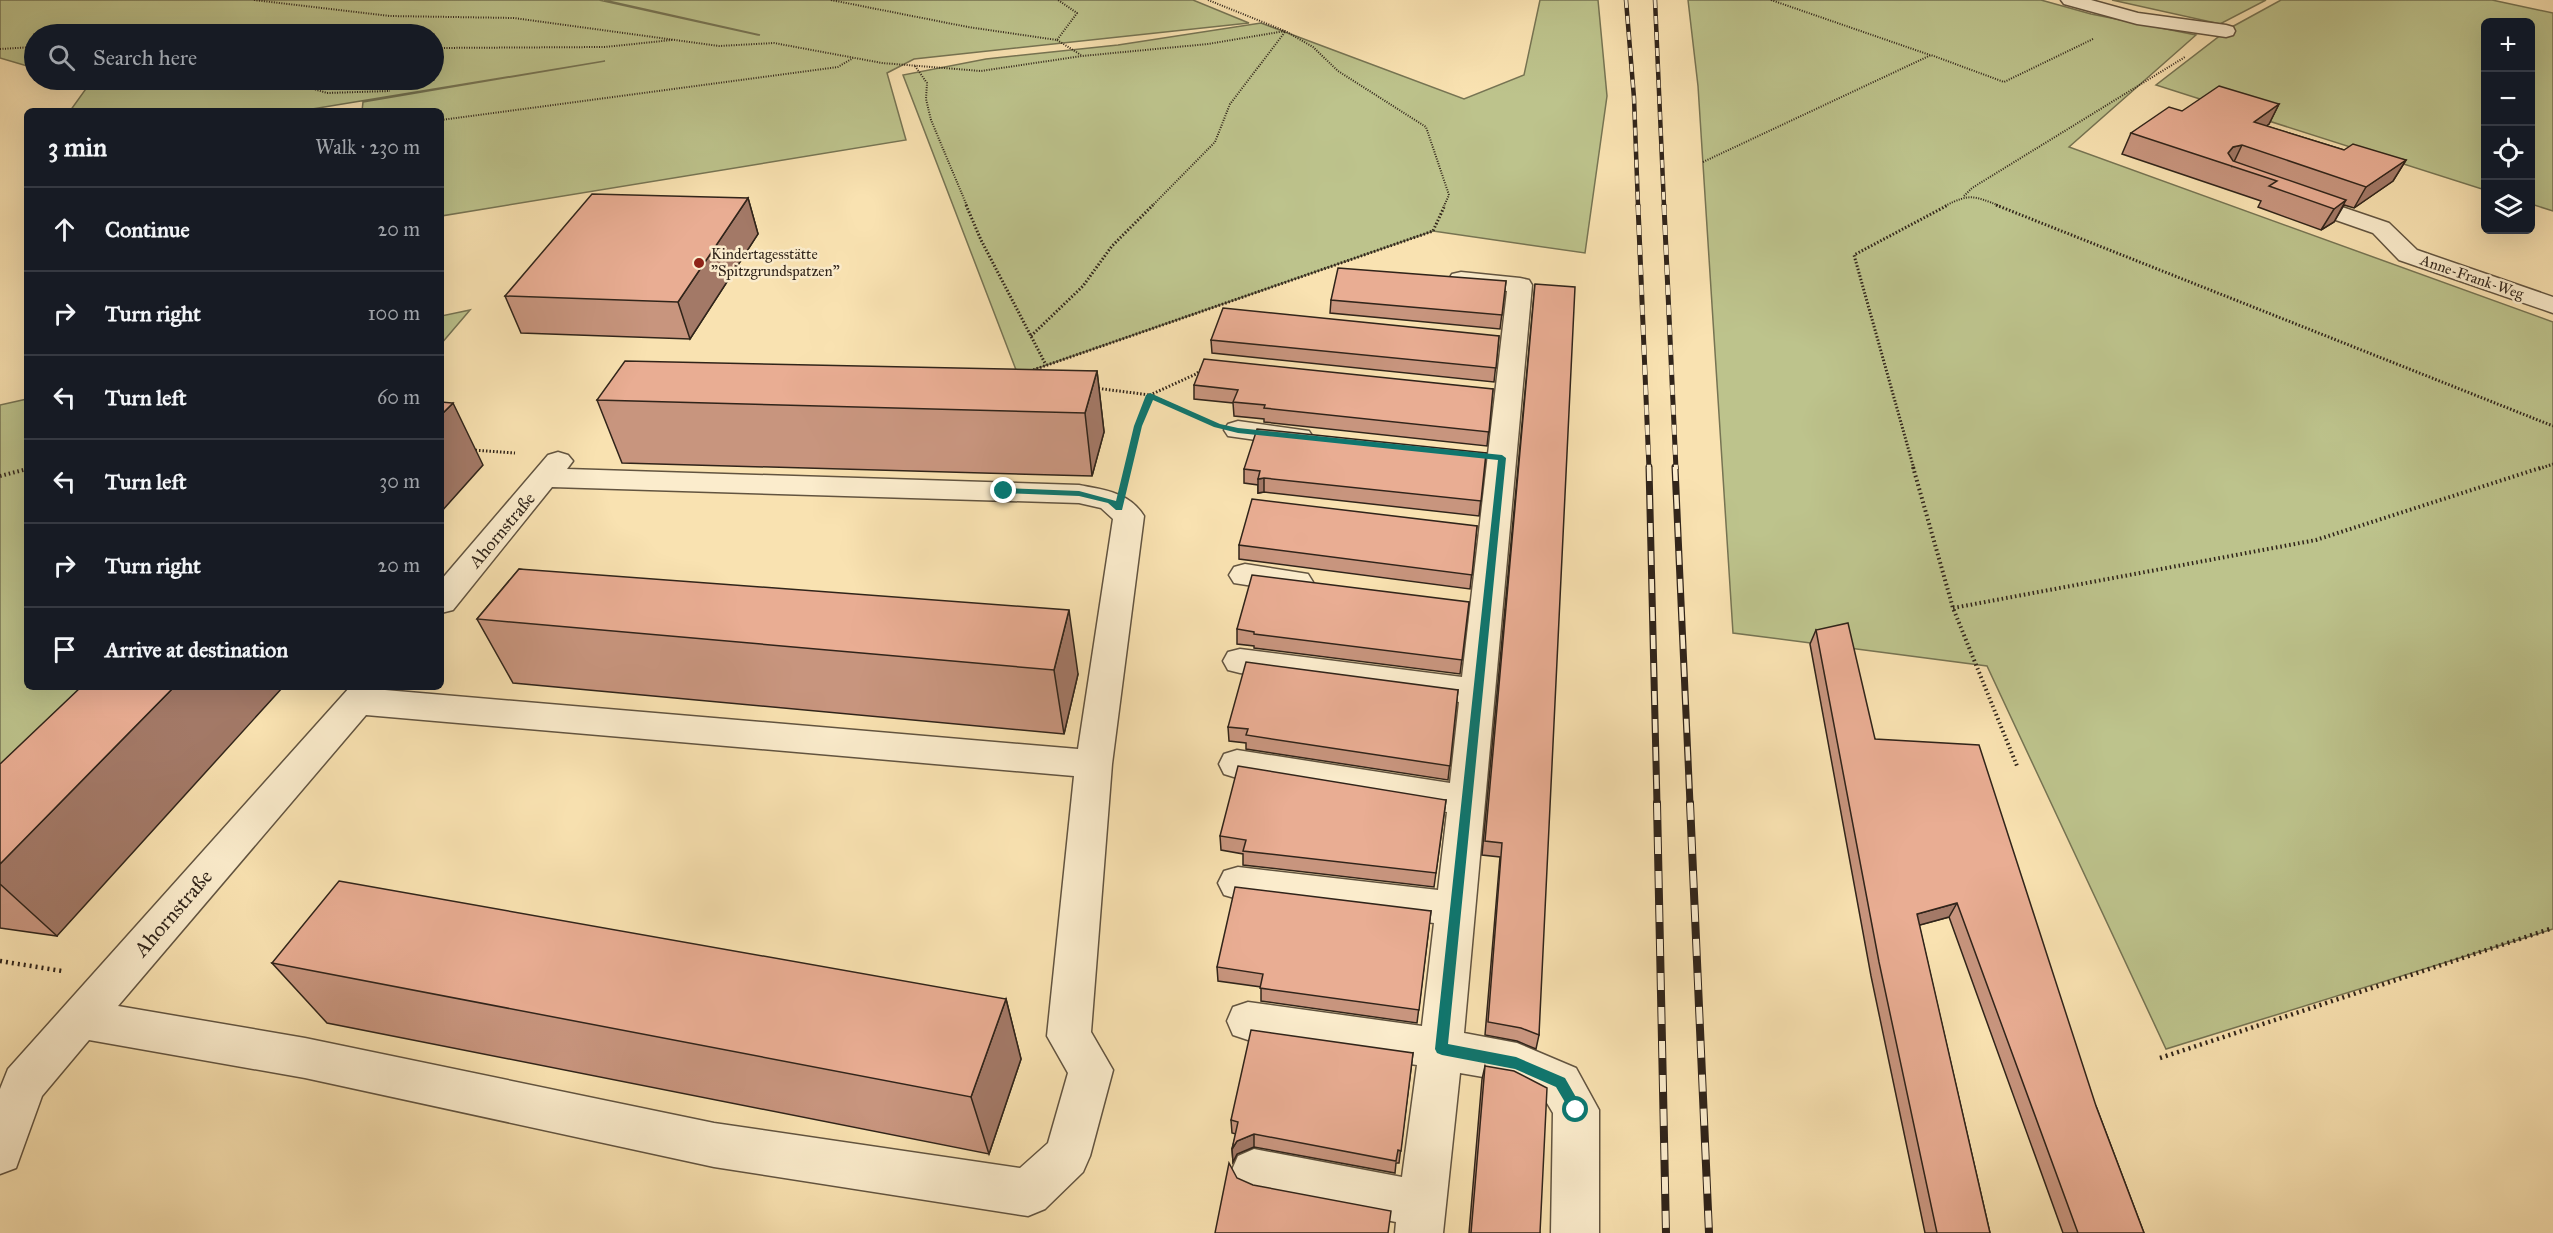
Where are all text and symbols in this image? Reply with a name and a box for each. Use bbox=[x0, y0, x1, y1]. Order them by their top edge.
map controls bbox=[2481, 18, 2535, 234]
button: + bbox=[2481, 18, 2535, 72]
search box bbox=[24, 24, 444, 90]
icon: search bbox=[45, 41, 78, 74]
text: Search here bbox=[93, 44, 197, 71]
button: − bbox=[2481, 72, 2535, 126]
button: locate bbox=[2481, 126, 2535, 180]
text: 3 min bbox=[48, 131, 107, 163]
text: Walk · 230 m bbox=[315, 135, 420, 159]
button: layers bbox=[2481, 180, 2535, 234]
icon: ahead bbox=[48, 213, 81, 246]
text: Continue bbox=[105, 216, 190, 243]
text: 20 m bbox=[377, 217, 420, 241]
place label: Kindertagesstätte "Spitzgrundspatzen" bbox=[711, 245, 840, 280]
street label: Anne-Frank-Weg bbox=[2417, 251, 2527, 303]
marker: Kindertagesstätte "Spitzgrundspatzen" bbox=[692, 256, 706, 270]
icon: right bbox=[48, 297, 81, 330]
text: Turn right bbox=[105, 300, 201, 327]
text: 100 m bbox=[368, 301, 420, 325]
icon: left bbox=[48, 381, 81, 414]
text: Turn left bbox=[105, 384, 187, 411]
text: 60 m bbox=[377, 385, 420, 409]
icon: left bbox=[48, 465, 81, 498]
text: Turn left bbox=[105, 468, 187, 495]
text: 30 m bbox=[379, 469, 420, 493]
route end bbox=[990, 477, 1016, 503]
street label: Ahornstraße bbox=[463, 488, 540, 573]
icon: right bbox=[48, 549, 81, 582]
text: Turn right bbox=[105, 552, 201, 579]
text: 20 m bbox=[377, 553, 420, 577]
icon: arrive bbox=[48, 633, 81, 666]
text: Arrive at destination bbox=[105, 636, 288, 663]
street label: Ahornstraße bbox=[127, 864, 218, 963]
route start bbox=[1562, 1096, 1588, 1122]

